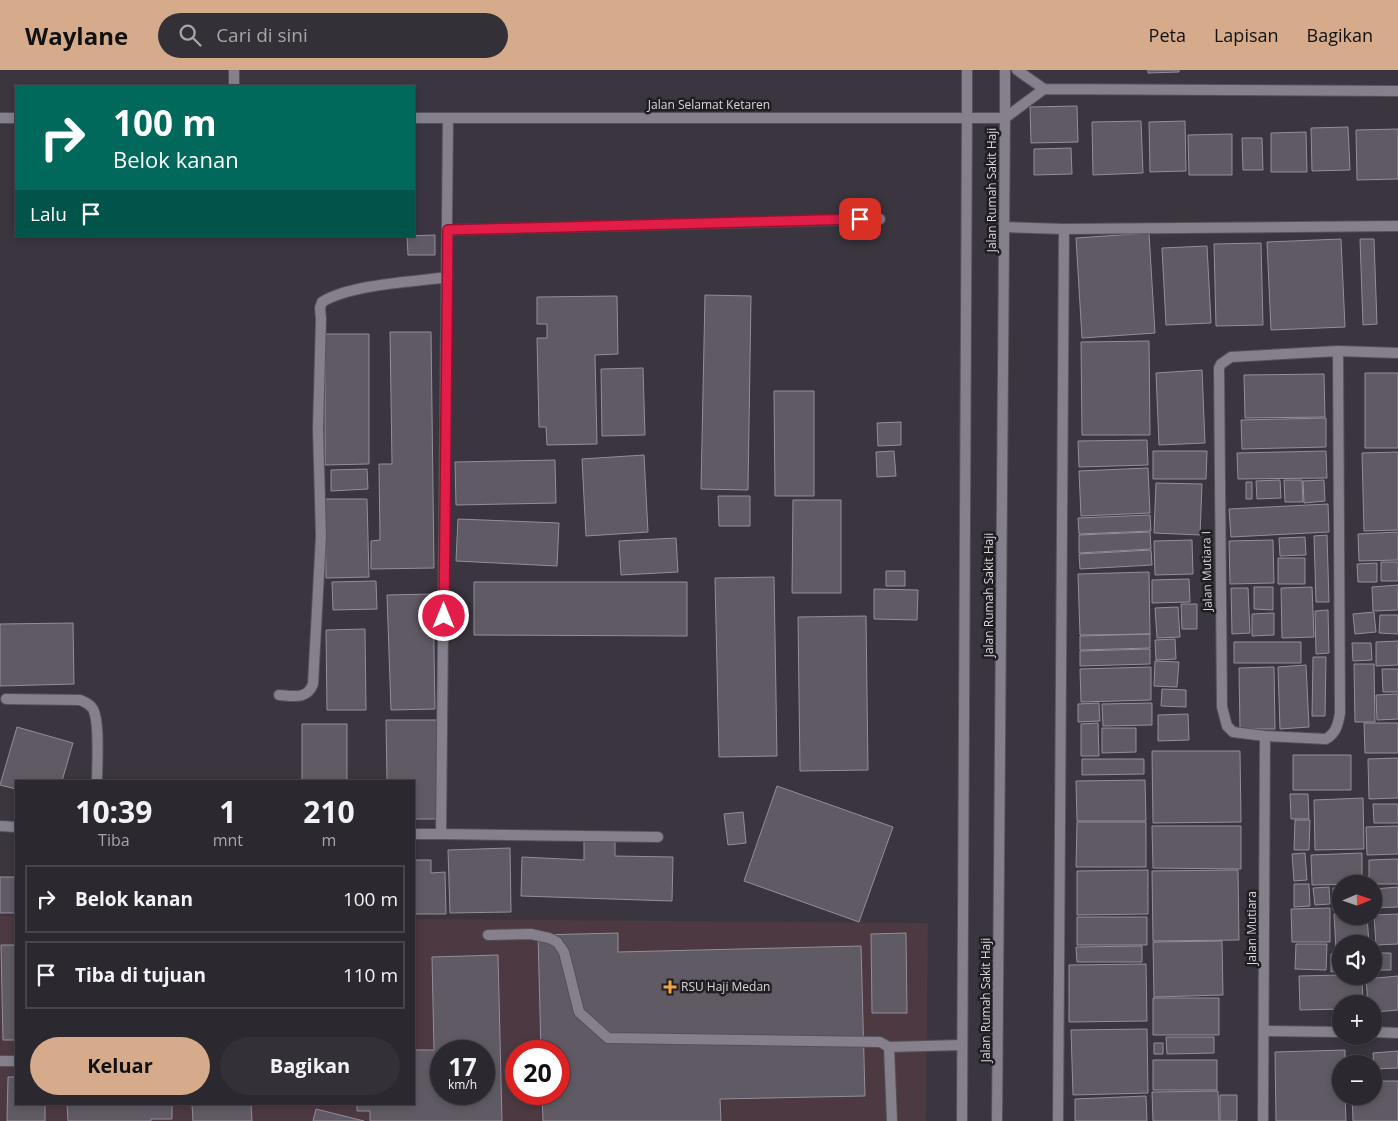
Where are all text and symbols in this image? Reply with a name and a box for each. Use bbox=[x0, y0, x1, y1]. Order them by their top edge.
search box bbox=[158, 13, 508, 58]
text: Waylane bbox=[25, 19, 128, 52]
icon: search bbox=[176, 21, 204, 49]
text: Cari di sini bbox=[216, 22, 308, 48]
text: Peta bbox=[1149, 23, 1186, 47]
text: Lapisan bbox=[1214, 23, 1279, 47]
text: Bagikan bbox=[1307, 23, 1373, 47]
street label: Jalan Selamat Ketaren bbox=[647, 96, 770, 113]
text: 100 m bbox=[113, 99, 217, 146]
icon: right bbox=[30, 105, 95, 170]
street label: Jalan Rumah Sakit Haji bbox=[983, 128, 1000, 253]
text: Belok kanan bbox=[113, 144, 239, 174]
pin bbox=[839, 198, 881, 240]
icon: arrive bbox=[77, 200, 105, 228]
text: Lalu bbox=[30, 201, 67, 227]
icon: arrive bbox=[846, 205, 874, 233]
street label: Jalan Mutiara I bbox=[1197, 531, 1216, 612]
street label: Jalan Rumah Sakit Haji bbox=[980, 533, 997, 658]
position arrow bbox=[417, 589, 469, 641]
text: 10:39 bbox=[75, 791, 152, 832]
text: 1 bbox=[219, 791, 236, 832]
text: 210 bbox=[303, 791, 355, 832]
text: Tiba bbox=[98, 829, 130, 851]
text: mnt bbox=[213, 829, 243, 851]
text: m bbox=[322, 829, 336, 851]
north arrow bbox=[1332, 875, 1382, 925]
map controls bbox=[1332, 875, 1382, 1105]
icon: right bbox=[32, 885, 60, 913]
text: Belok kanan bbox=[75, 886, 193, 912]
text: 100 m bbox=[343, 886, 398, 912]
street label: Jalan Mutiara bbox=[1243, 891, 1260, 966]
button: sound bbox=[1332, 935, 1382, 985]
street label: Jalan Rumah Sakit Haji bbox=[977, 938, 994, 1063]
icon: arrive bbox=[32, 961, 60, 989]
text: Tiba di tujuan bbox=[75, 962, 206, 988]
text: 110 m bbox=[343, 962, 398, 988]
place label: RSU Haji Medan bbox=[681, 978, 770, 995]
marker: RSU Haji Medan bbox=[663, 980, 677, 994]
button: + bbox=[1332, 995, 1382, 1045]
button: Keluar bbox=[30, 1037, 210, 1095]
button: Bagikan bbox=[220, 1037, 400, 1095]
speed limit sign: 20 bbox=[505, 1040, 570, 1105]
text: 17 bbox=[448, 1049, 477, 1083]
button: − bbox=[1332, 1055, 1382, 1105]
text: km/h bbox=[448, 1076, 477, 1093]

